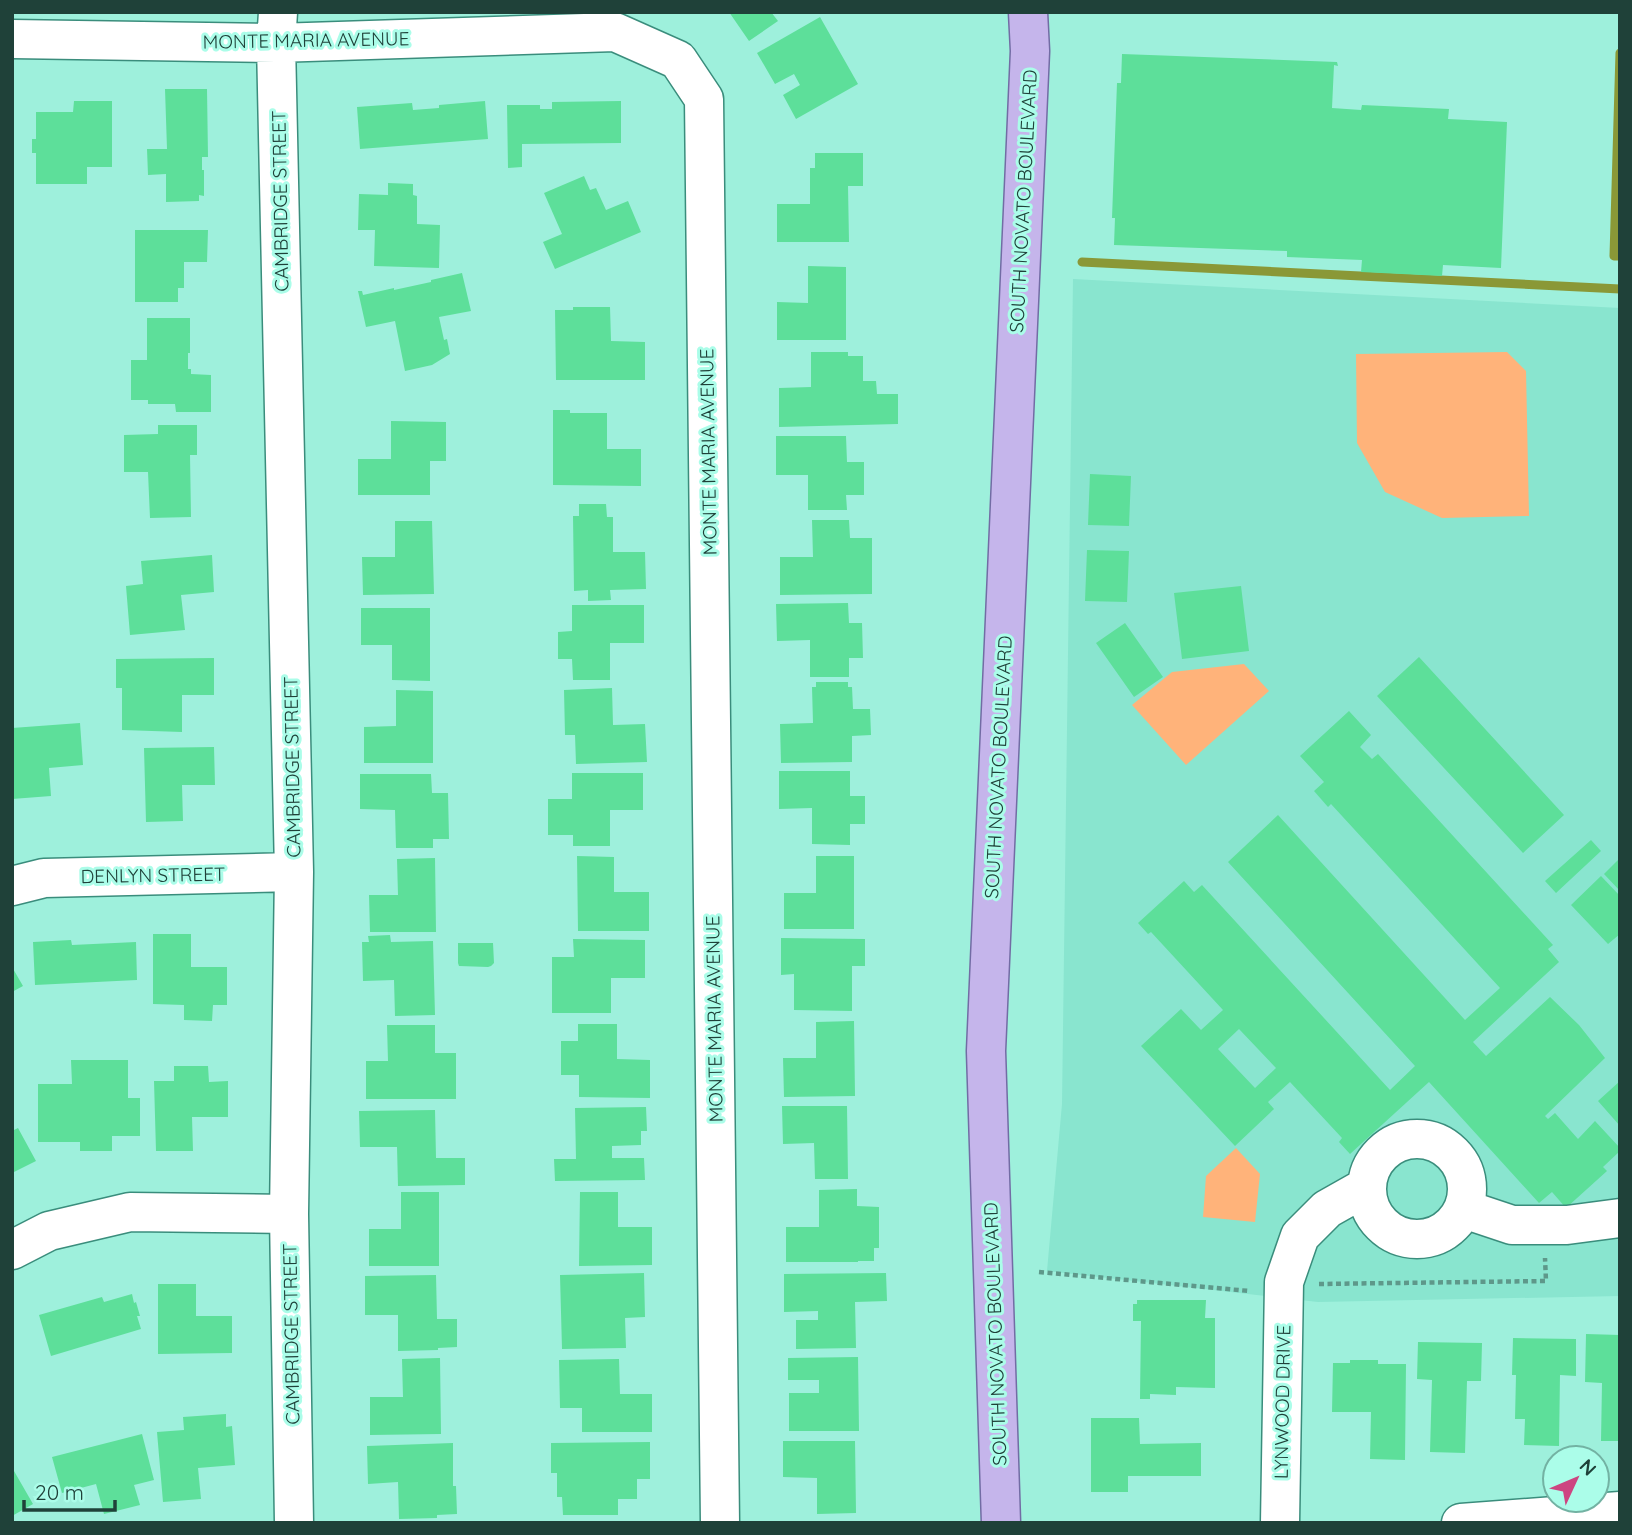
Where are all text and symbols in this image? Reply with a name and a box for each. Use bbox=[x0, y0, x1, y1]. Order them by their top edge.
street label: MONTE MARIA AVENUE bbox=[202, 26, 410, 54]
street label: SOUTH NOVATO BOULEVARD bbox=[1004, 69, 1042, 333]
street label: CAMBRIDGE STREET bbox=[266, 110, 294, 292]
street label: MONTE MARIA AVENUE bbox=[694, 348, 722, 556]
street label: SOUTH NOVATO BOULEVARD bbox=[979, 635, 1017, 899]
street label: CAMBRIDGE STREET bbox=[278, 676, 306, 858]
street label: DENLYN STREET bbox=[80, 862, 226, 888]
street label: MONTE MARIA AVENUE bbox=[700, 915, 728, 1123]
street label: SOUTH NOVATO BOULEVARD bbox=[978, 1202, 1012, 1466]
street label: CAMBRIDGE STREET bbox=[277, 1243, 305, 1425]
street label: LYNWOOD DRIVE bbox=[1269, 1325, 1295, 1479]
north arrow bbox=[1541, 1444, 1611, 1514]
text: N bbox=[1575, 1454, 1602, 1481]
scale bar bbox=[24, 1468, 116, 1512]
text: 20 m bbox=[35, 1479, 84, 1505]

